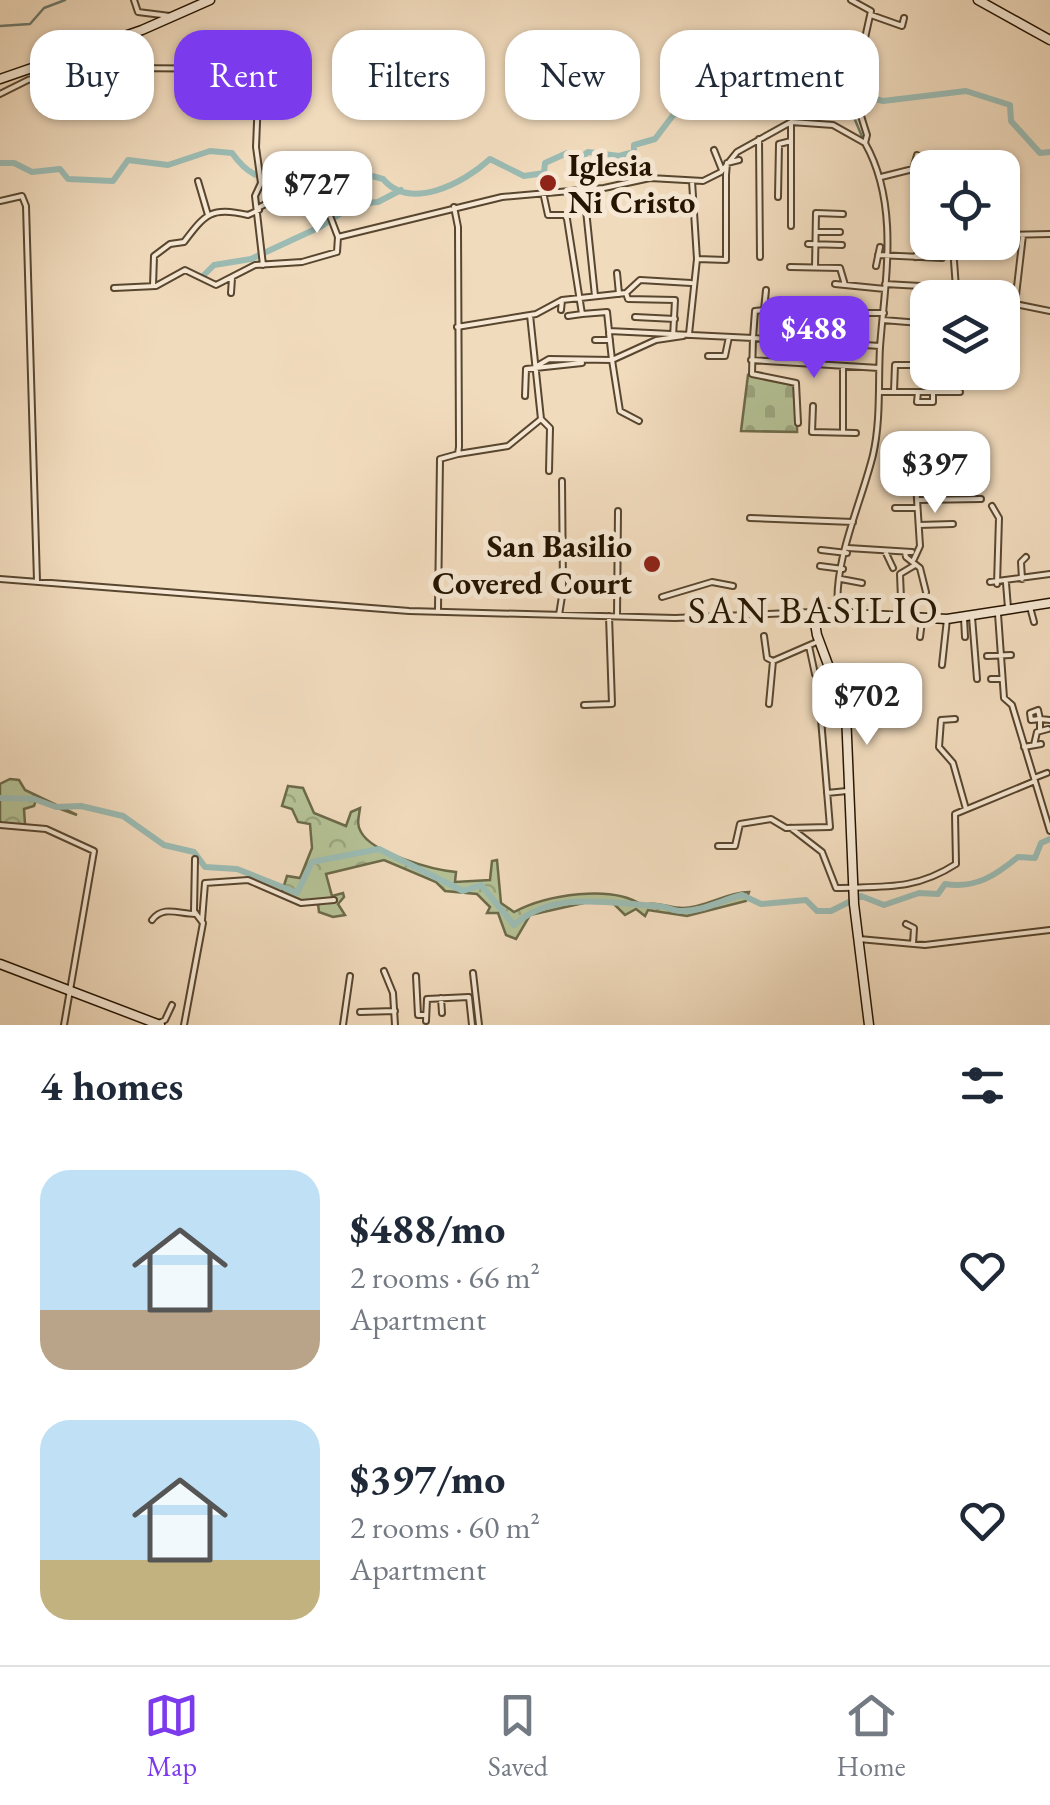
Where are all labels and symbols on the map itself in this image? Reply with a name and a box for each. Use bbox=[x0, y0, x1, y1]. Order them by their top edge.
place label: Iglesia Ni Cristo bbox=[568, 144, 695, 223]
pin: $727 bbox=[258, 151, 376, 236]
marker: Iglesia Ni Cristo bbox=[537, 172, 559, 194]
pin: $488 bbox=[755, 296, 873, 381]
pin: $397 bbox=[876, 431, 994, 516]
place label: San Basilio Covered Court bbox=[432, 525, 632, 604]
marker: San Basilio Covered Court bbox=[641, 553, 663, 575]
district label: SAN BASILIO bbox=[688, 585, 940, 634]
pin: $702 bbox=[808, 663, 926, 748]

